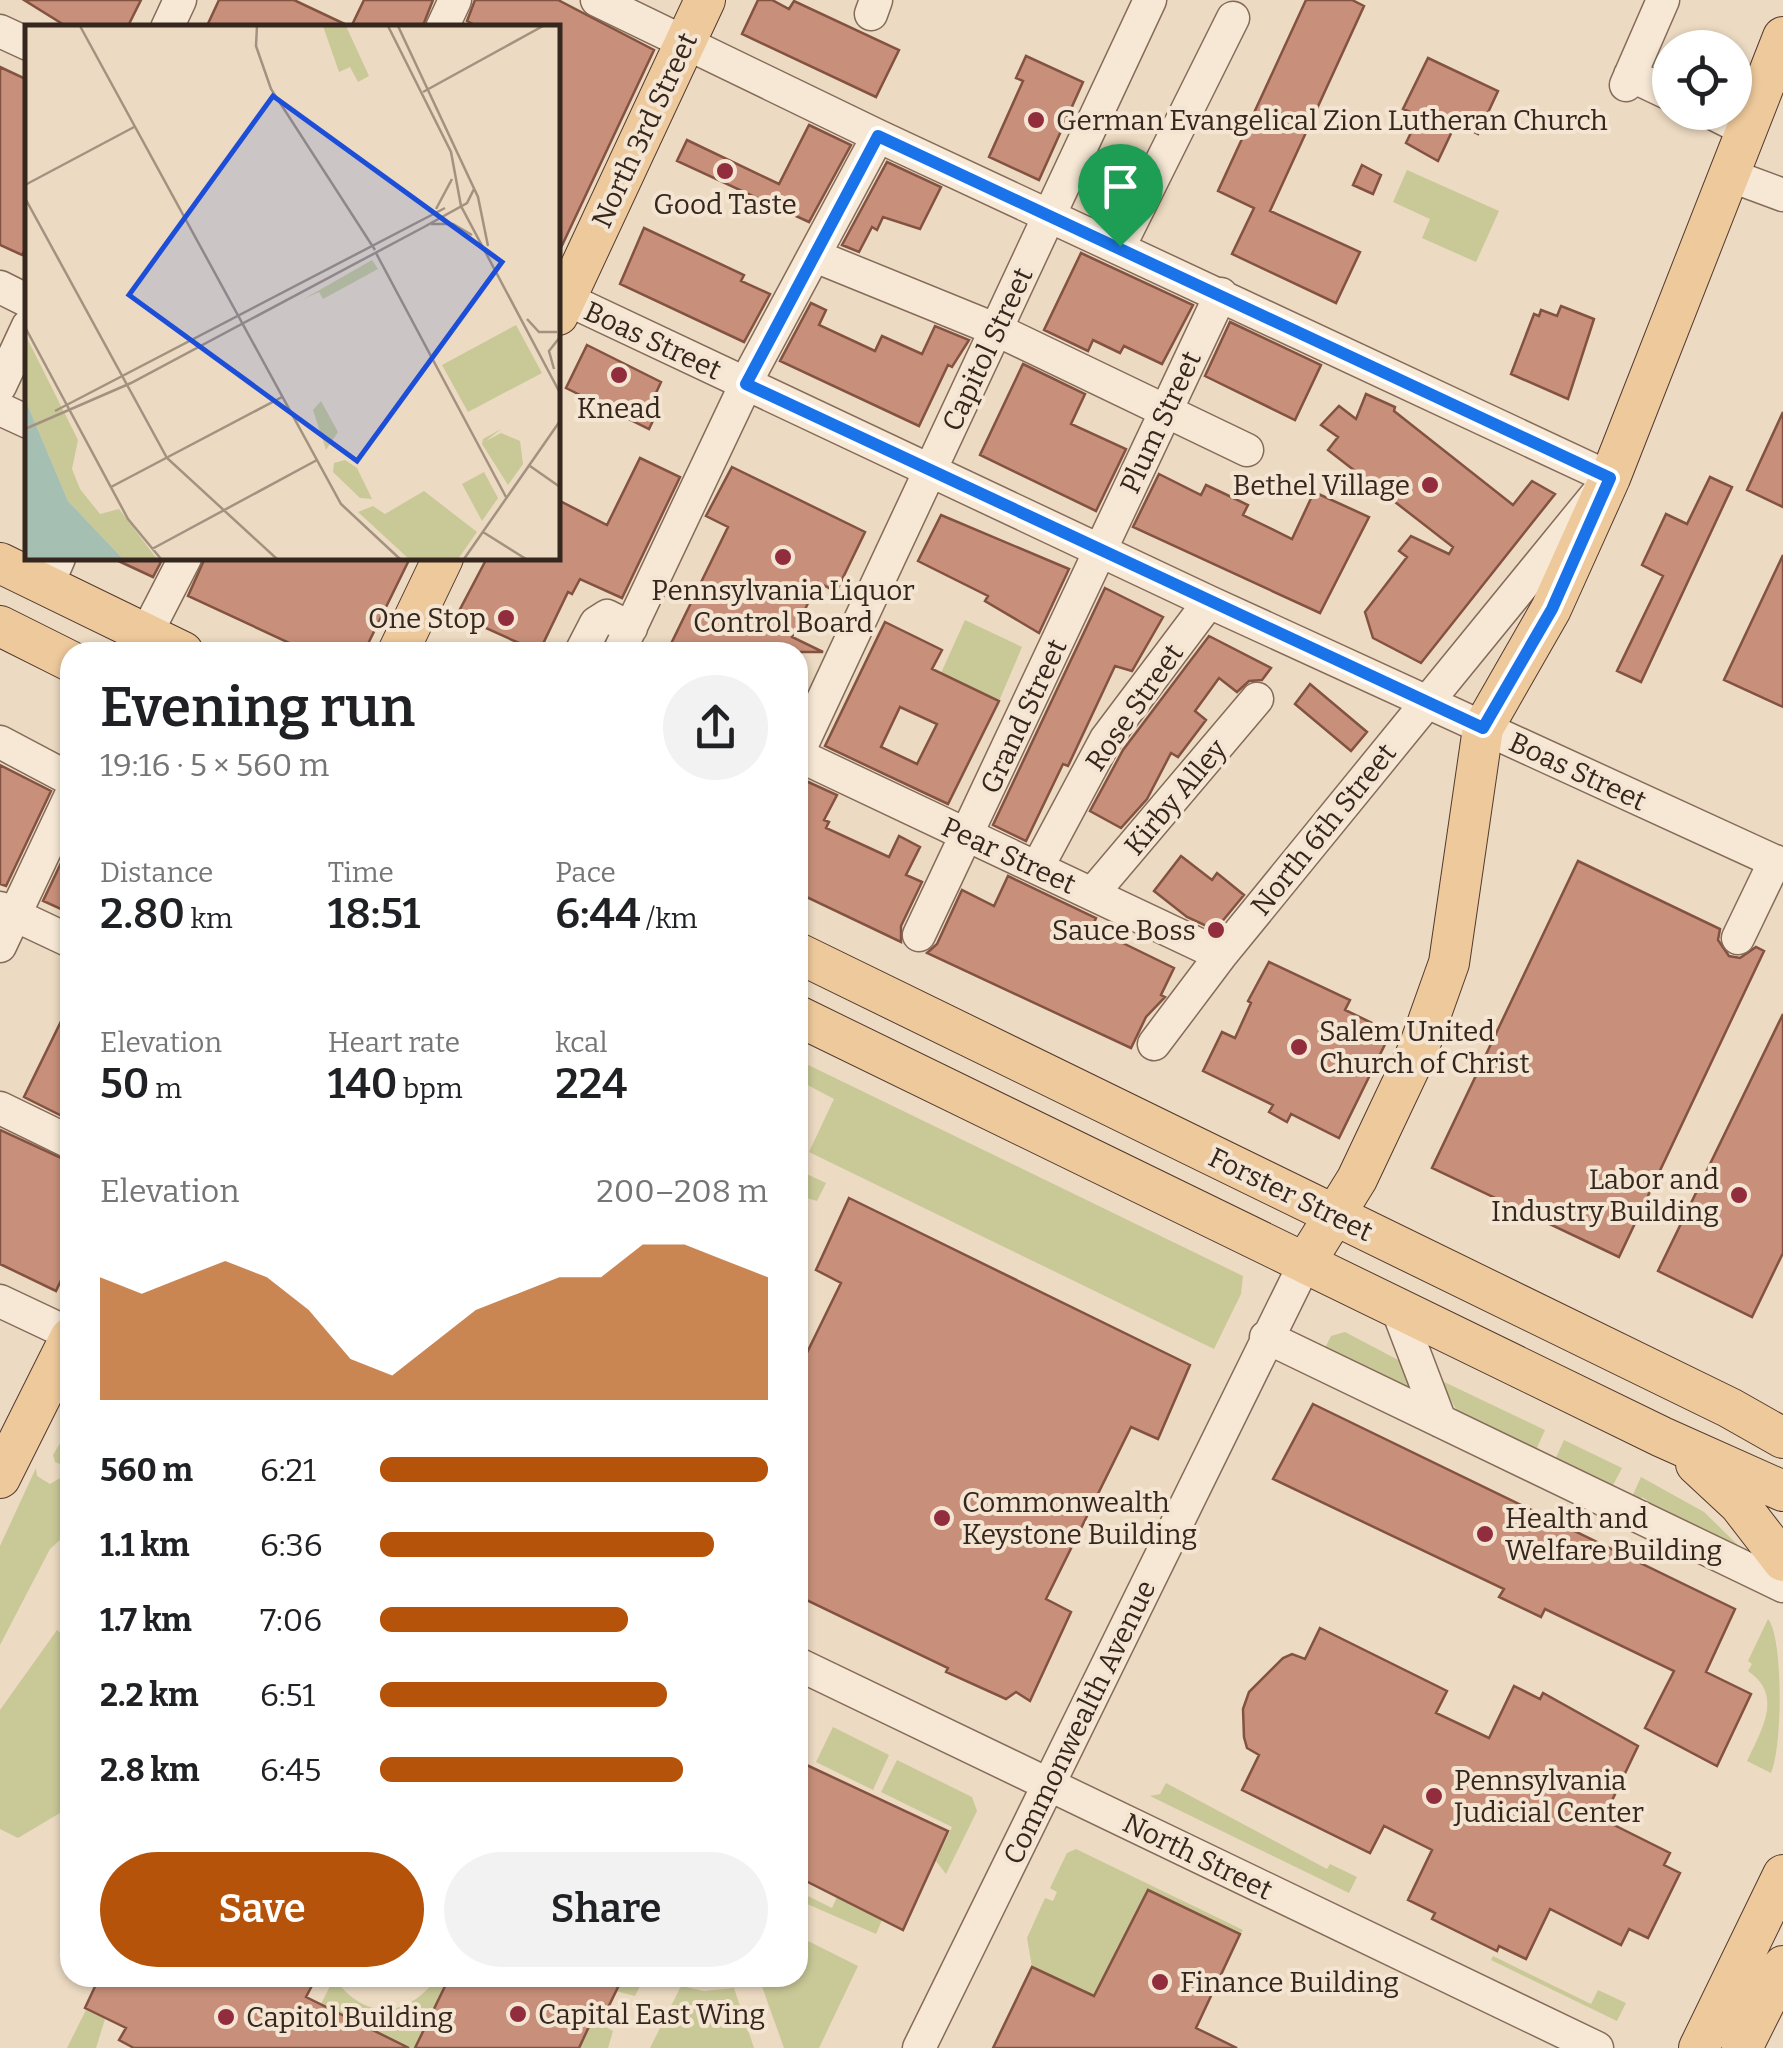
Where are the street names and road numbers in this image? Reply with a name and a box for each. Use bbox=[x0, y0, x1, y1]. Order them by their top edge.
street label: North 3rd Street bbox=[585, 27, 704, 233]
street label: Capitol Street bbox=[935, 262, 1040, 436]
street label: Boas Street bbox=[579, 294, 726, 387]
street label: Plum Street bbox=[1113, 346, 1208, 499]
street label: Grand Street bbox=[973, 634, 1074, 799]
street label: Rose Street bbox=[1079, 637, 1190, 777]
street label: Boas Street bbox=[1504, 725, 1651, 818]
street label: Kirby Alley bbox=[1117, 733, 1233, 862]
street label: North 6th Street bbox=[1244, 737, 1403, 922]
street label: Pear Street bbox=[937, 810, 1081, 901]
street label: Forster Street bbox=[1204, 1141, 1378, 1248]
street label: Commonwealth Avenue bbox=[996, 1575, 1163, 1870]
street label: North Street bbox=[1118, 1806, 1278, 1907]

